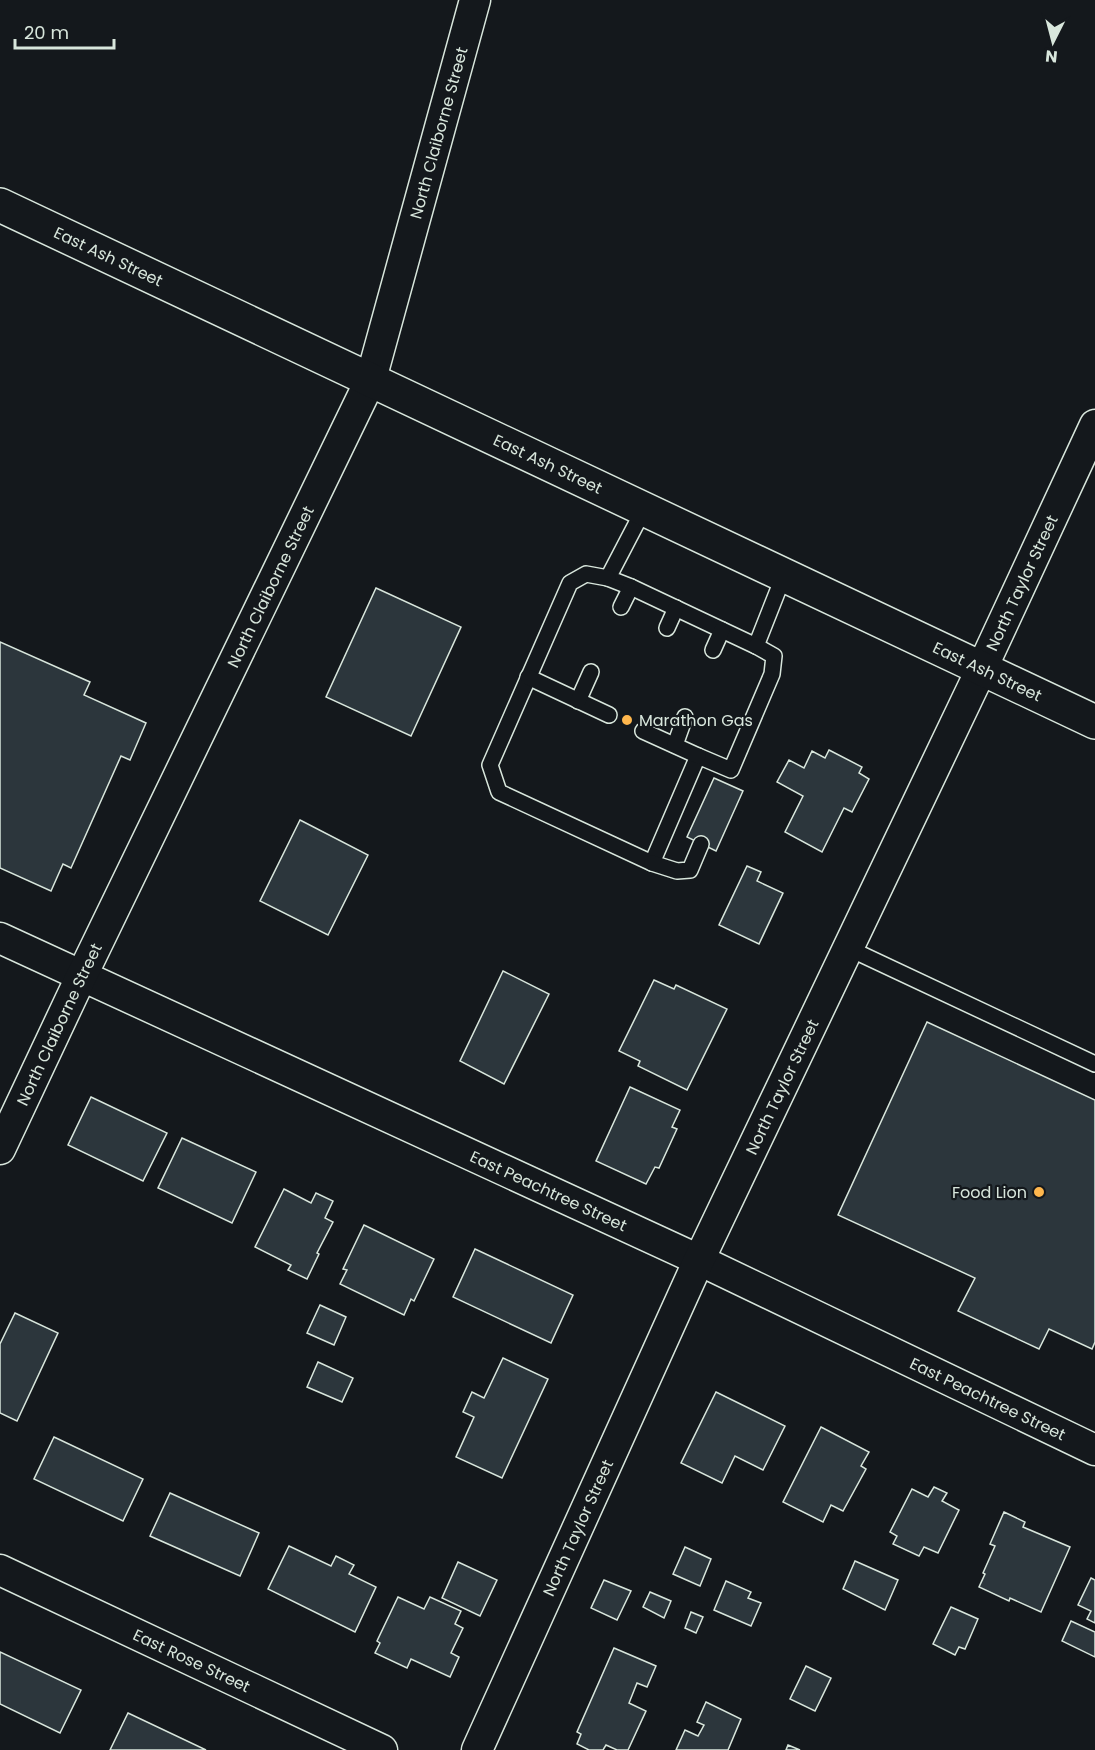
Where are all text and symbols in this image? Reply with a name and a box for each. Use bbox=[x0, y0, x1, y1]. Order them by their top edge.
scale bar bbox=[15, 12, 114, 50]
north arrow bbox=[1023, 12, 1083, 72]
text: 20 m bbox=[24, 20, 69, 45]
street label: North Claiborne Street bbox=[404, 44, 474, 221]
text: N bbox=[1044, 44, 1059, 68]
street label: East Ash Street bbox=[50, 221, 167, 292]
street label: East Ash Street bbox=[489, 429, 606, 500]
street label: North Claiborne Street bbox=[222, 502, 320, 672]
street label: North Taylor Street bbox=[980, 511, 1064, 655]
street label: East Ash Street bbox=[929, 636, 1046, 707]
place label: Marathon Gas bbox=[639, 709, 753, 732]
marker: Marathon Gas bbox=[620, 713, 634, 727]
street label: North Claiborne Street bbox=[11, 939, 108, 1109]
street label: North Taylor Street bbox=[740, 1015, 825, 1159]
street label: East Peachtree Street bbox=[466, 1145, 631, 1237]
place label: Food Lion bbox=[952, 1181, 1027, 1204]
marker: Food Lion bbox=[1032, 1185, 1046, 1199]
street label: East Peachtree Street bbox=[906, 1352, 1070, 1446]
street label: North Taylor Street bbox=[537, 1456, 619, 1600]
street label: East Rose Street bbox=[129, 1623, 254, 1698]

